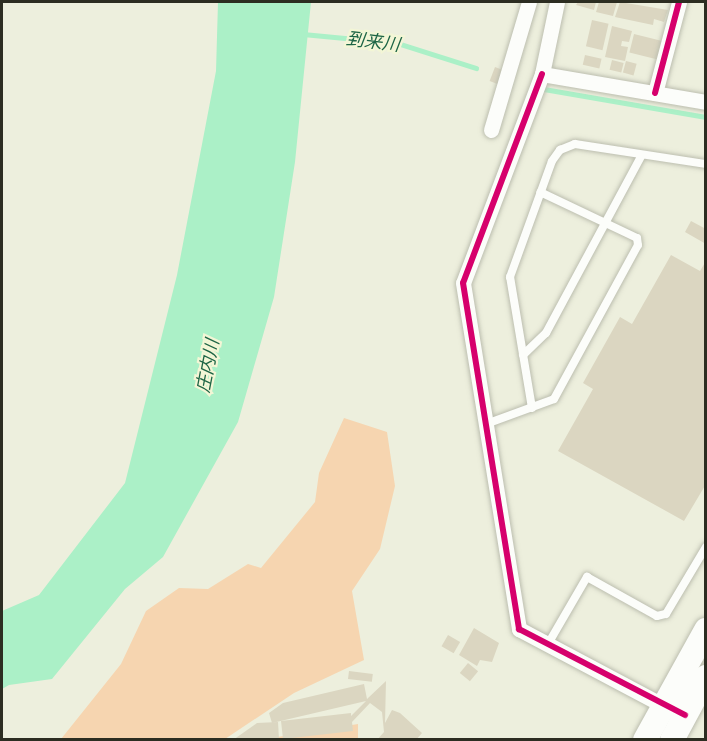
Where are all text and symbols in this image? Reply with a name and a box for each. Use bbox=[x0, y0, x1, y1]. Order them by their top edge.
water label: 到来川 bbox=[345, 28, 401, 56]
water label: 庄内川 bbox=[192, 337, 224, 395]

